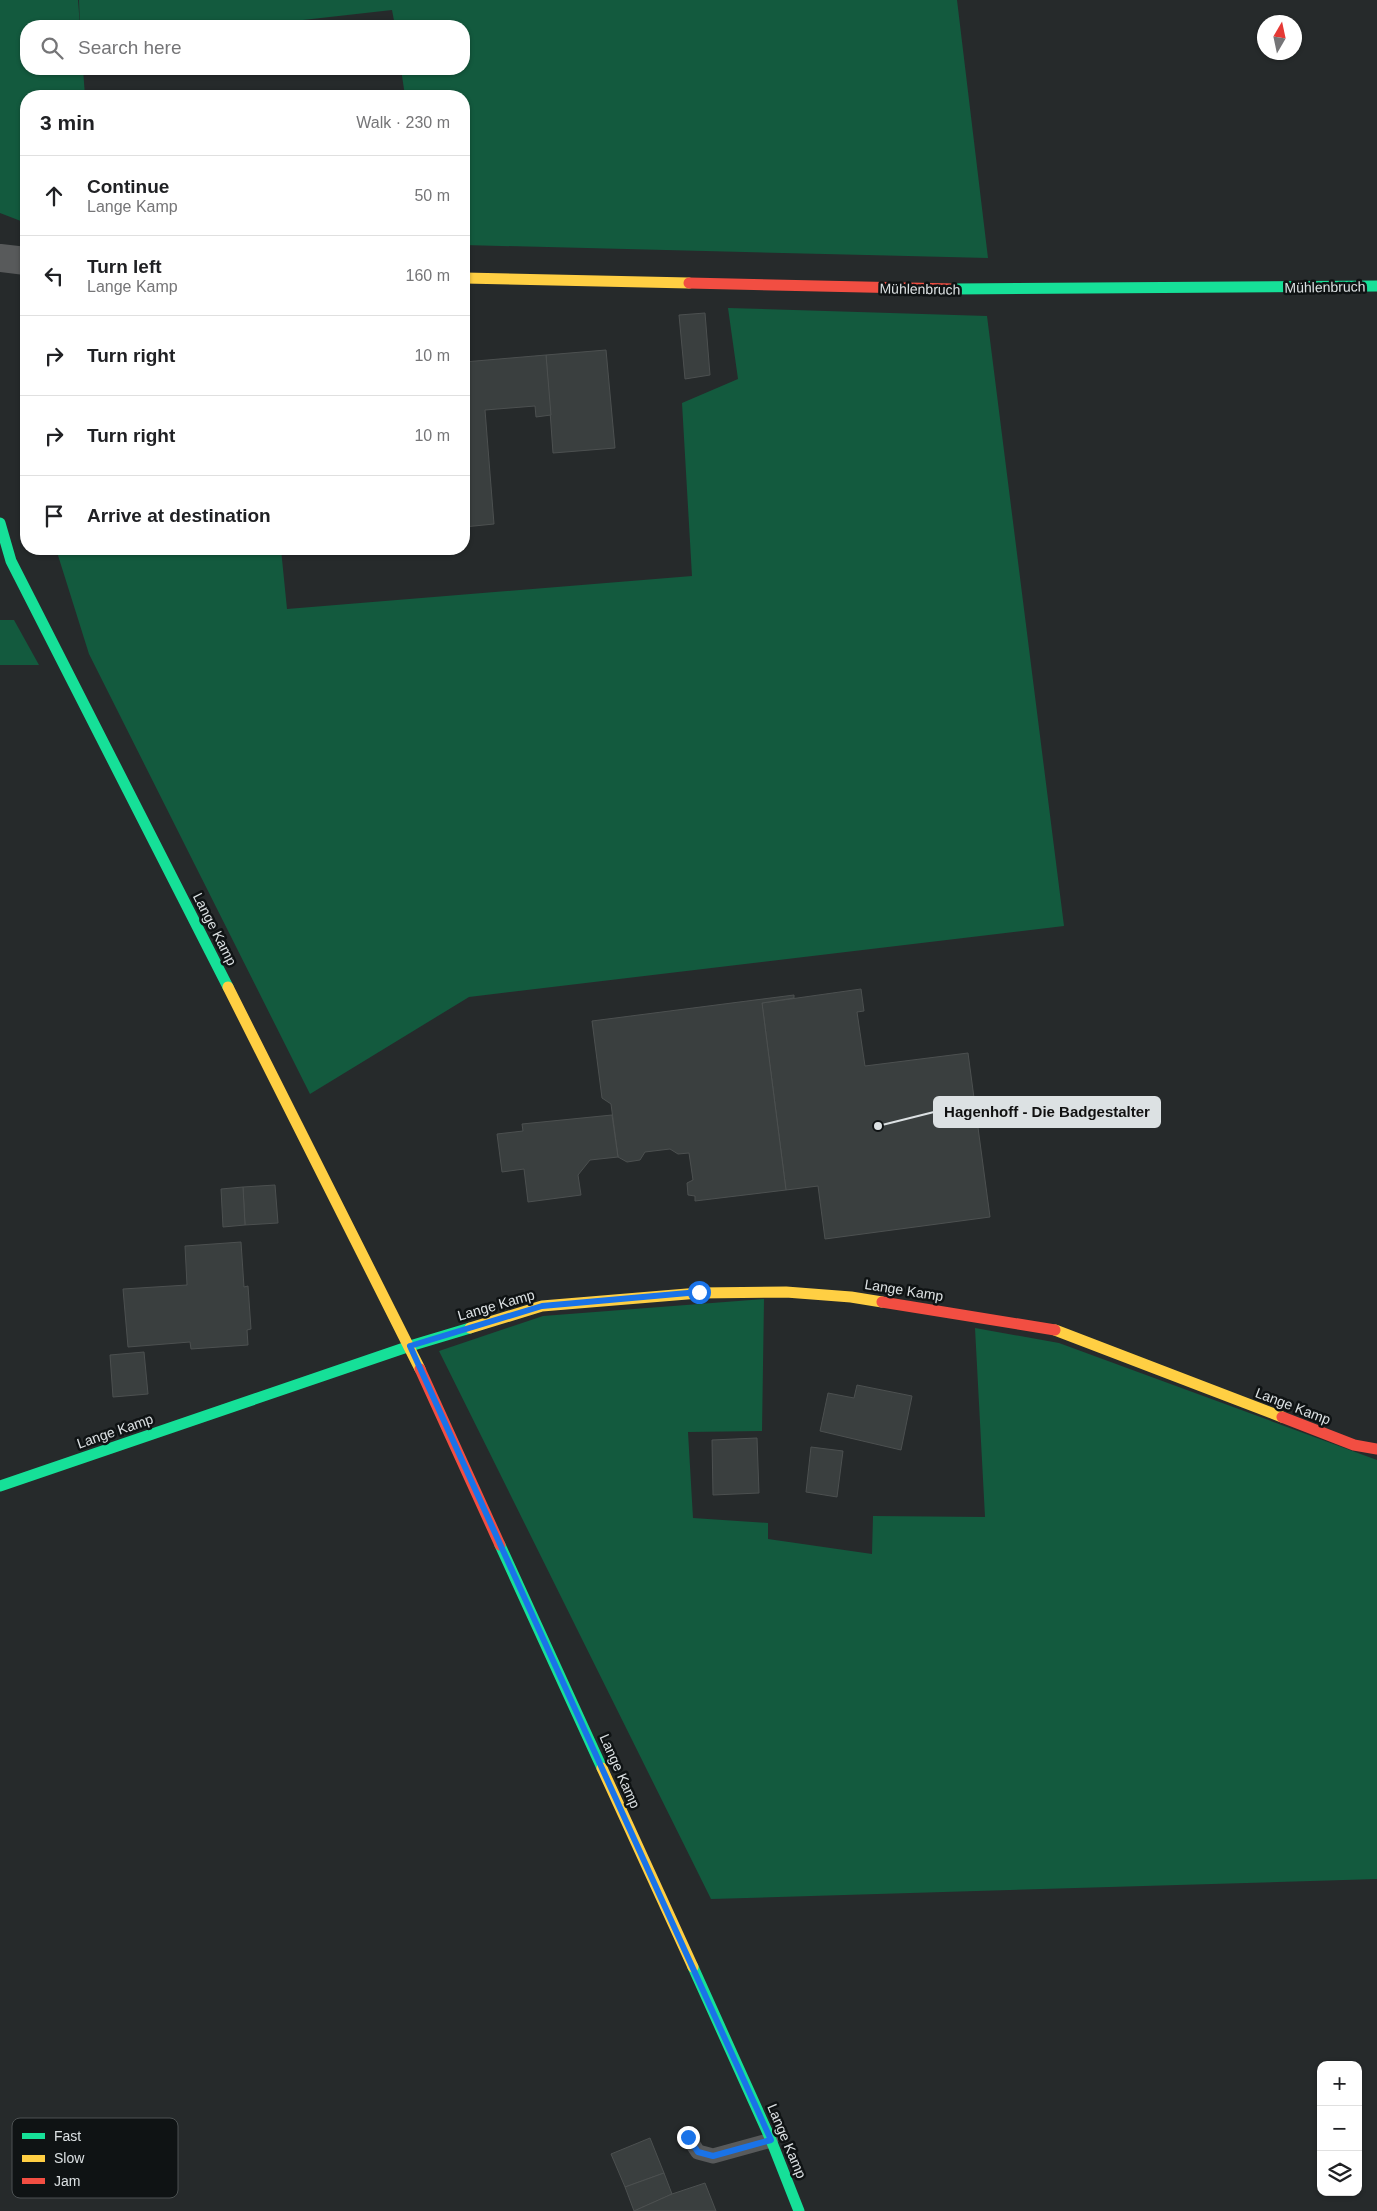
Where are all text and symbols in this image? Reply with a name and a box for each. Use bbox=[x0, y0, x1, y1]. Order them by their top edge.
north arrow bbox=[1257, 15, 1302, 60]
search box bbox=[20, 20, 470, 75]
icon: search bbox=[38, 34, 66, 62]
text: Search here bbox=[78, 37, 182, 58]
text: 3 min bbox=[40, 111, 95, 134]
text: Walk · 230 m bbox=[356, 114, 450, 131]
text: Continue bbox=[87, 176, 169, 197]
icon: ahead bbox=[40, 182, 68, 210]
text: 50 m bbox=[414, 187, 450, 204]
text: Lange Kamp bbox=[87, 198, 178, 215]
text: Turn left bbox=[87, 256, 162, 277]
icon: left bbox=[40, 262, 68, 290]
text: 160 m bbox=[406, 267, 450, 284]
text: Lange Kamp bbox=[87, 278, 178, 295]
street label: Mühlenbruch bbox=[1284, 278, 1366, 296]
street label: Mühlenbruch bbox=[879, 280, 961, 298]
icon: right bbox=[40, 342, 68, 370]
text: Turn right bbox=[87, 345, 175, 366]
text: 10 m bbox=[414, 347, 450, 364]
icon: right bbox=[40, 422, 68, 450]
text: Turn right bbox=[87, 425, 175, 446]
text: 10 m bbox=[414, 427, 450, 444]
icon: arrive bbox=[40, 502, 68, 530]
text: Arrive at destination bbox=[87, 505, 271, 526]
street label: Lange Kamp bbox=[190, 890, 240, 968]
callout: Hagenhoff - Die Badgestalter bbox=[934, 1097, 1160, 1127]
text: Hagenhoff - Die Badgestalter bbox=[944, 1103, 1150, 1120]
street label: Lange Kamp bbox=[864, 1276, 945, 1304]
route start bbox=[688, 1281, 711, 1304]
street label: Lange Kamp bbox=[456, 1286, 537, 1324]
street label: Lange Kamp bbox=[1253, 1384, 1333, 1428]
street label: Lange Kamp bbox=[75, 1410, 155, 1451]
street label: Lange Kamp bbox=[597, 1731, 644, 1811]
map controls bbox=[1317, 2061, 1362, 2196]
button: + bbox=[1317, 2061, 1362, 2106]
street label: Lange Kamp bbox=[764, 2101, 810, 2181]
button: − bbox=[1317, 2106, 1362, 2151]
legend bbox=[12, 2118, 178, 2198]
route end bbox=[677, 2126, 700, 2149]
text: Fast bbox=[54, 2128, 81, 2144]
text: Slow bbox=[54, 2150, 85, 2166]
button: layers bbox=[1317, 2151, 1362, 2196]
text: Jam bbox=[54, 2173, 80, 2189]

